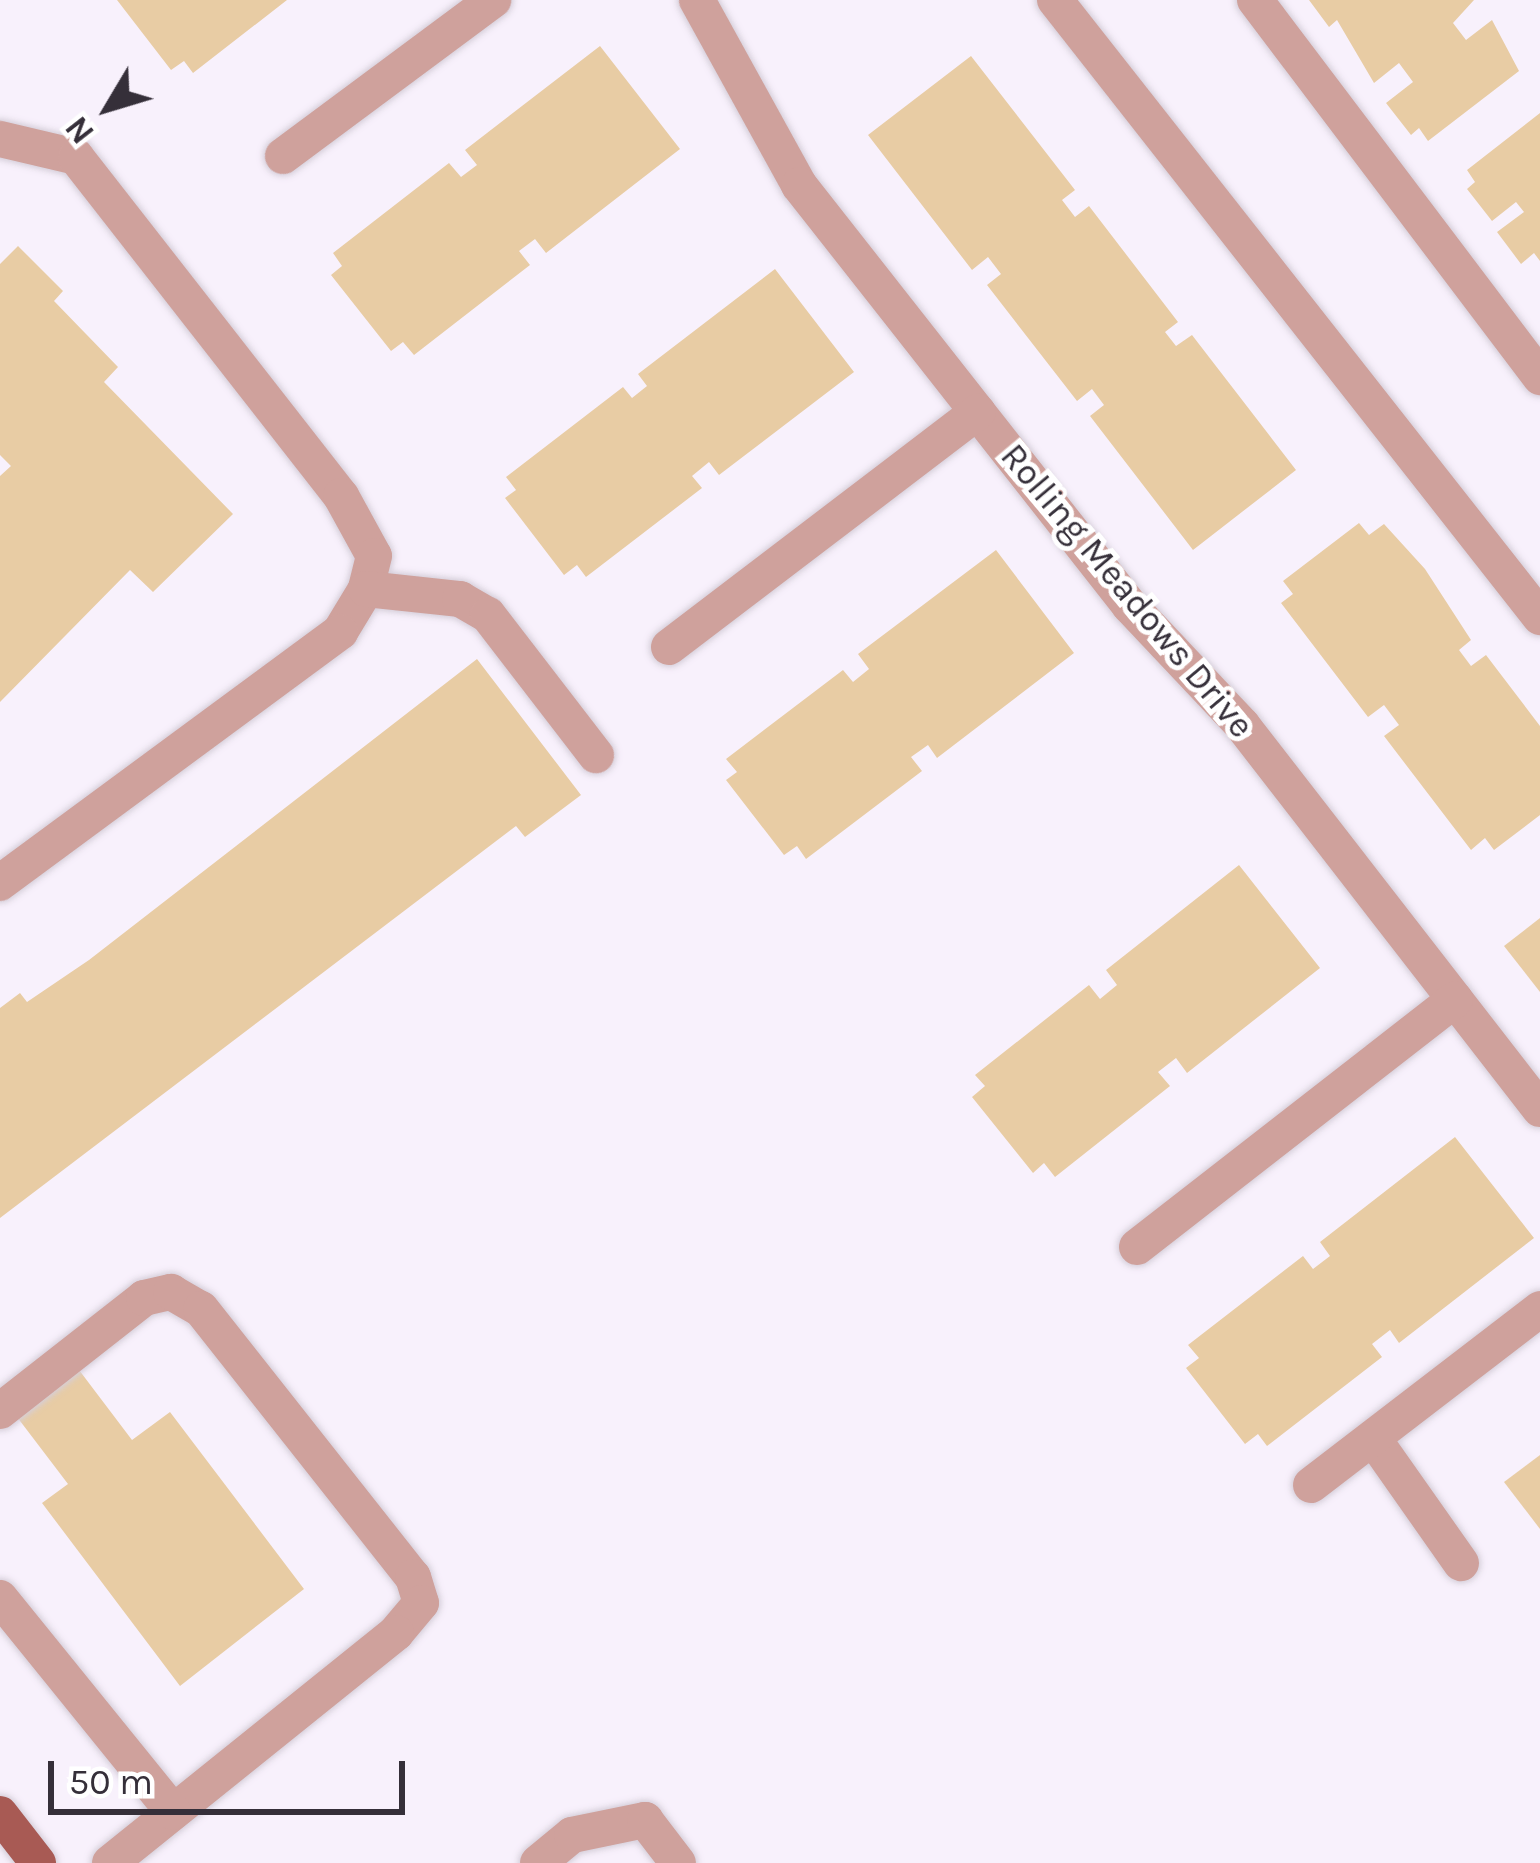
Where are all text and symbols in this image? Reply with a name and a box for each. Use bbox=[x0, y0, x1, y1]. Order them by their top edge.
north arrow bbox=[48, 48, 168, 168]
text: N bbox=[57, 109, 102, 151]
street label: Rolling Meadows Drive bbox=[991, 435, 1263, 747]
scale bar bbox=[54, 1737, 411, 1811]
text: 50 m bbox=[69, 1761, 153, 1803]

